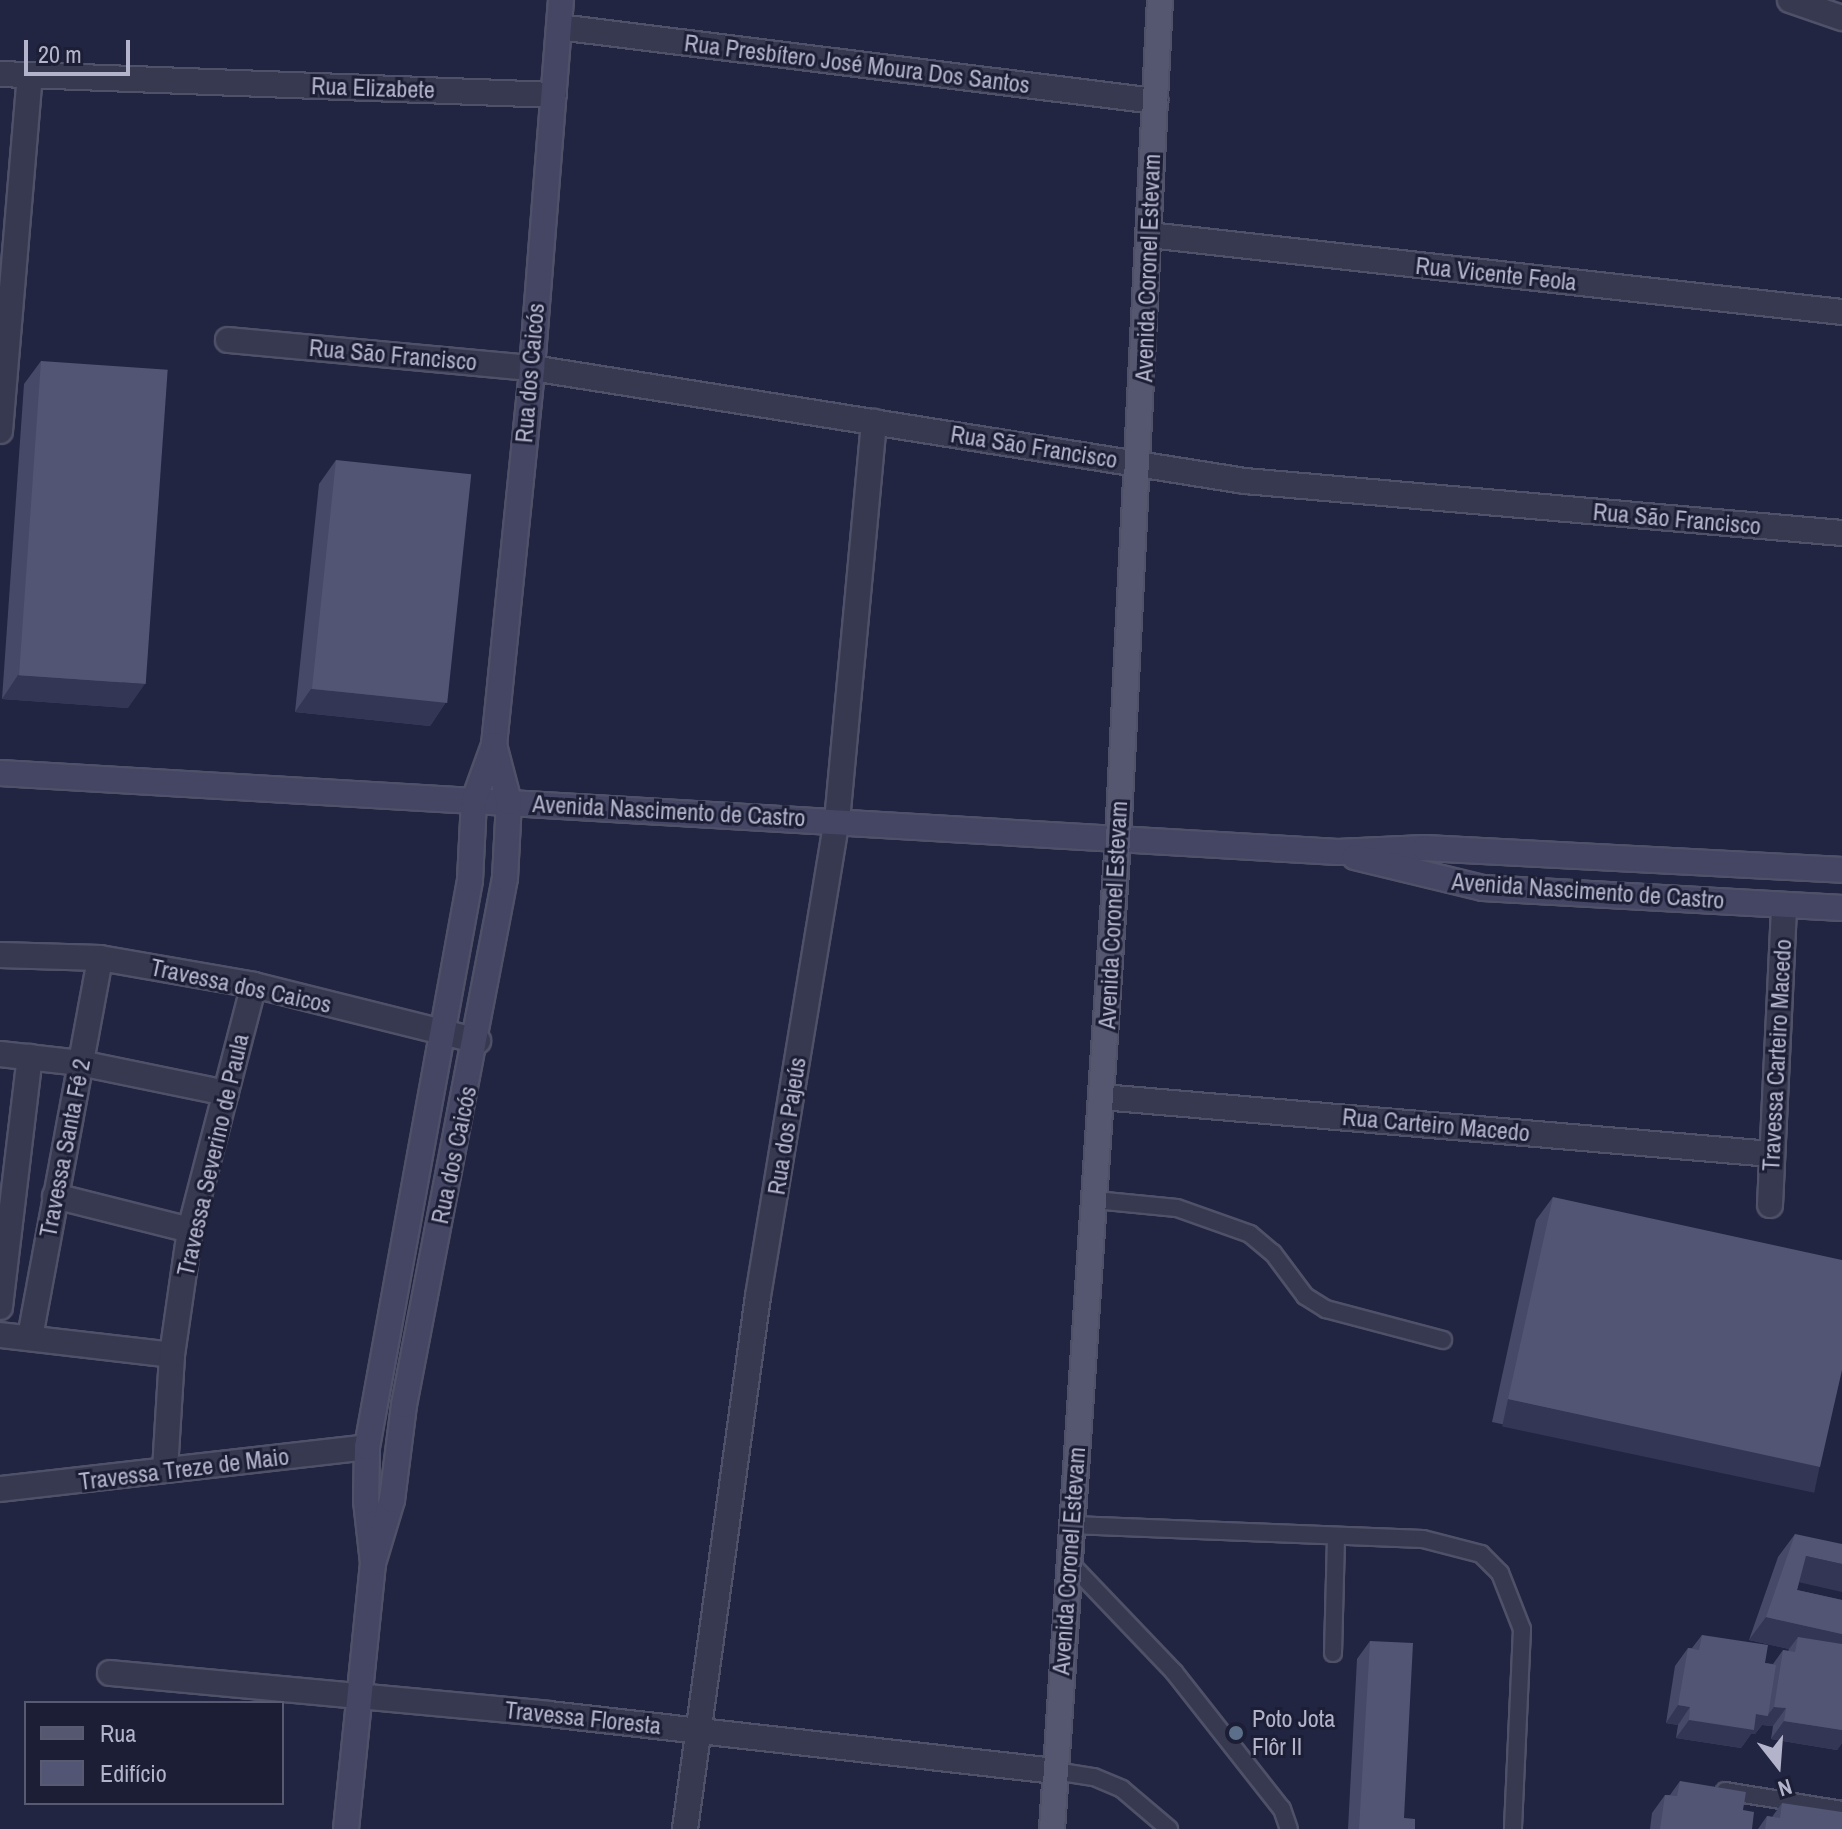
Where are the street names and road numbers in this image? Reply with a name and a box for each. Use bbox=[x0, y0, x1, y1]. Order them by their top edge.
street label: Rua Presbítero José Moura Dos Santos bbox=[683, 29, 1031, 99]
street label: Rua Elizabete bbox=[311, 71, 435, 105]
street label: Avenida Coronel Estevam bbox=[1130, 153, 1166, 383]
street label: Rua Vicente Feola bbox=[1414, 251, 1578, 297]
street label: Rua dos Caicós bbox=[510, 302, 550, 444]
street label: Rua São Francisco bbox=[308, 333, 478, 377]
street label: Rua São Francisco bbox=[949, 420, 1119, 474]
street label: Rua São Francisco bbox=[1592, 497, 1762, 541]
street label: Avenida Nascimento de Castro bbox=[532, 789, 806, 833]
street label: Avenida Coronel Estevam bbox=[1093, 800, 1133, 1030]
street label: Avenida Nascimento de Castro bbox=[1451, 867, 1725, 915]
street label: Travessa Carteiro Macedo bbox=[1757, 938, 1797, 1172]
street label: Travessa dos Caicos bbox=[148, 953, 334, 1019]
street label: Travessa Severino de Paula bbox=[171, 1031, 255, 1279]
street label: Rua dos Pajeús bbox=[762, 1055, 812, 1197]
street label: Travessa Santa Fé 2 bbox=[34, 1056, 96, 1240]
street label: Rua dos Caicós bbox=[425, 1084, 483, 1226]
street label: Rua Carteiro Macedo bbox=[1341, 1102, 1531, 1148]
street label: Travessa Treze de Maio bbox=[77, 1442, 291, 1496]
street label: Avenida Coronel Estevam bbox=[1047, 1446, 1091, 1676]
street label: Travessa Floresta bbox=[504, 1695, 662, 1741]

